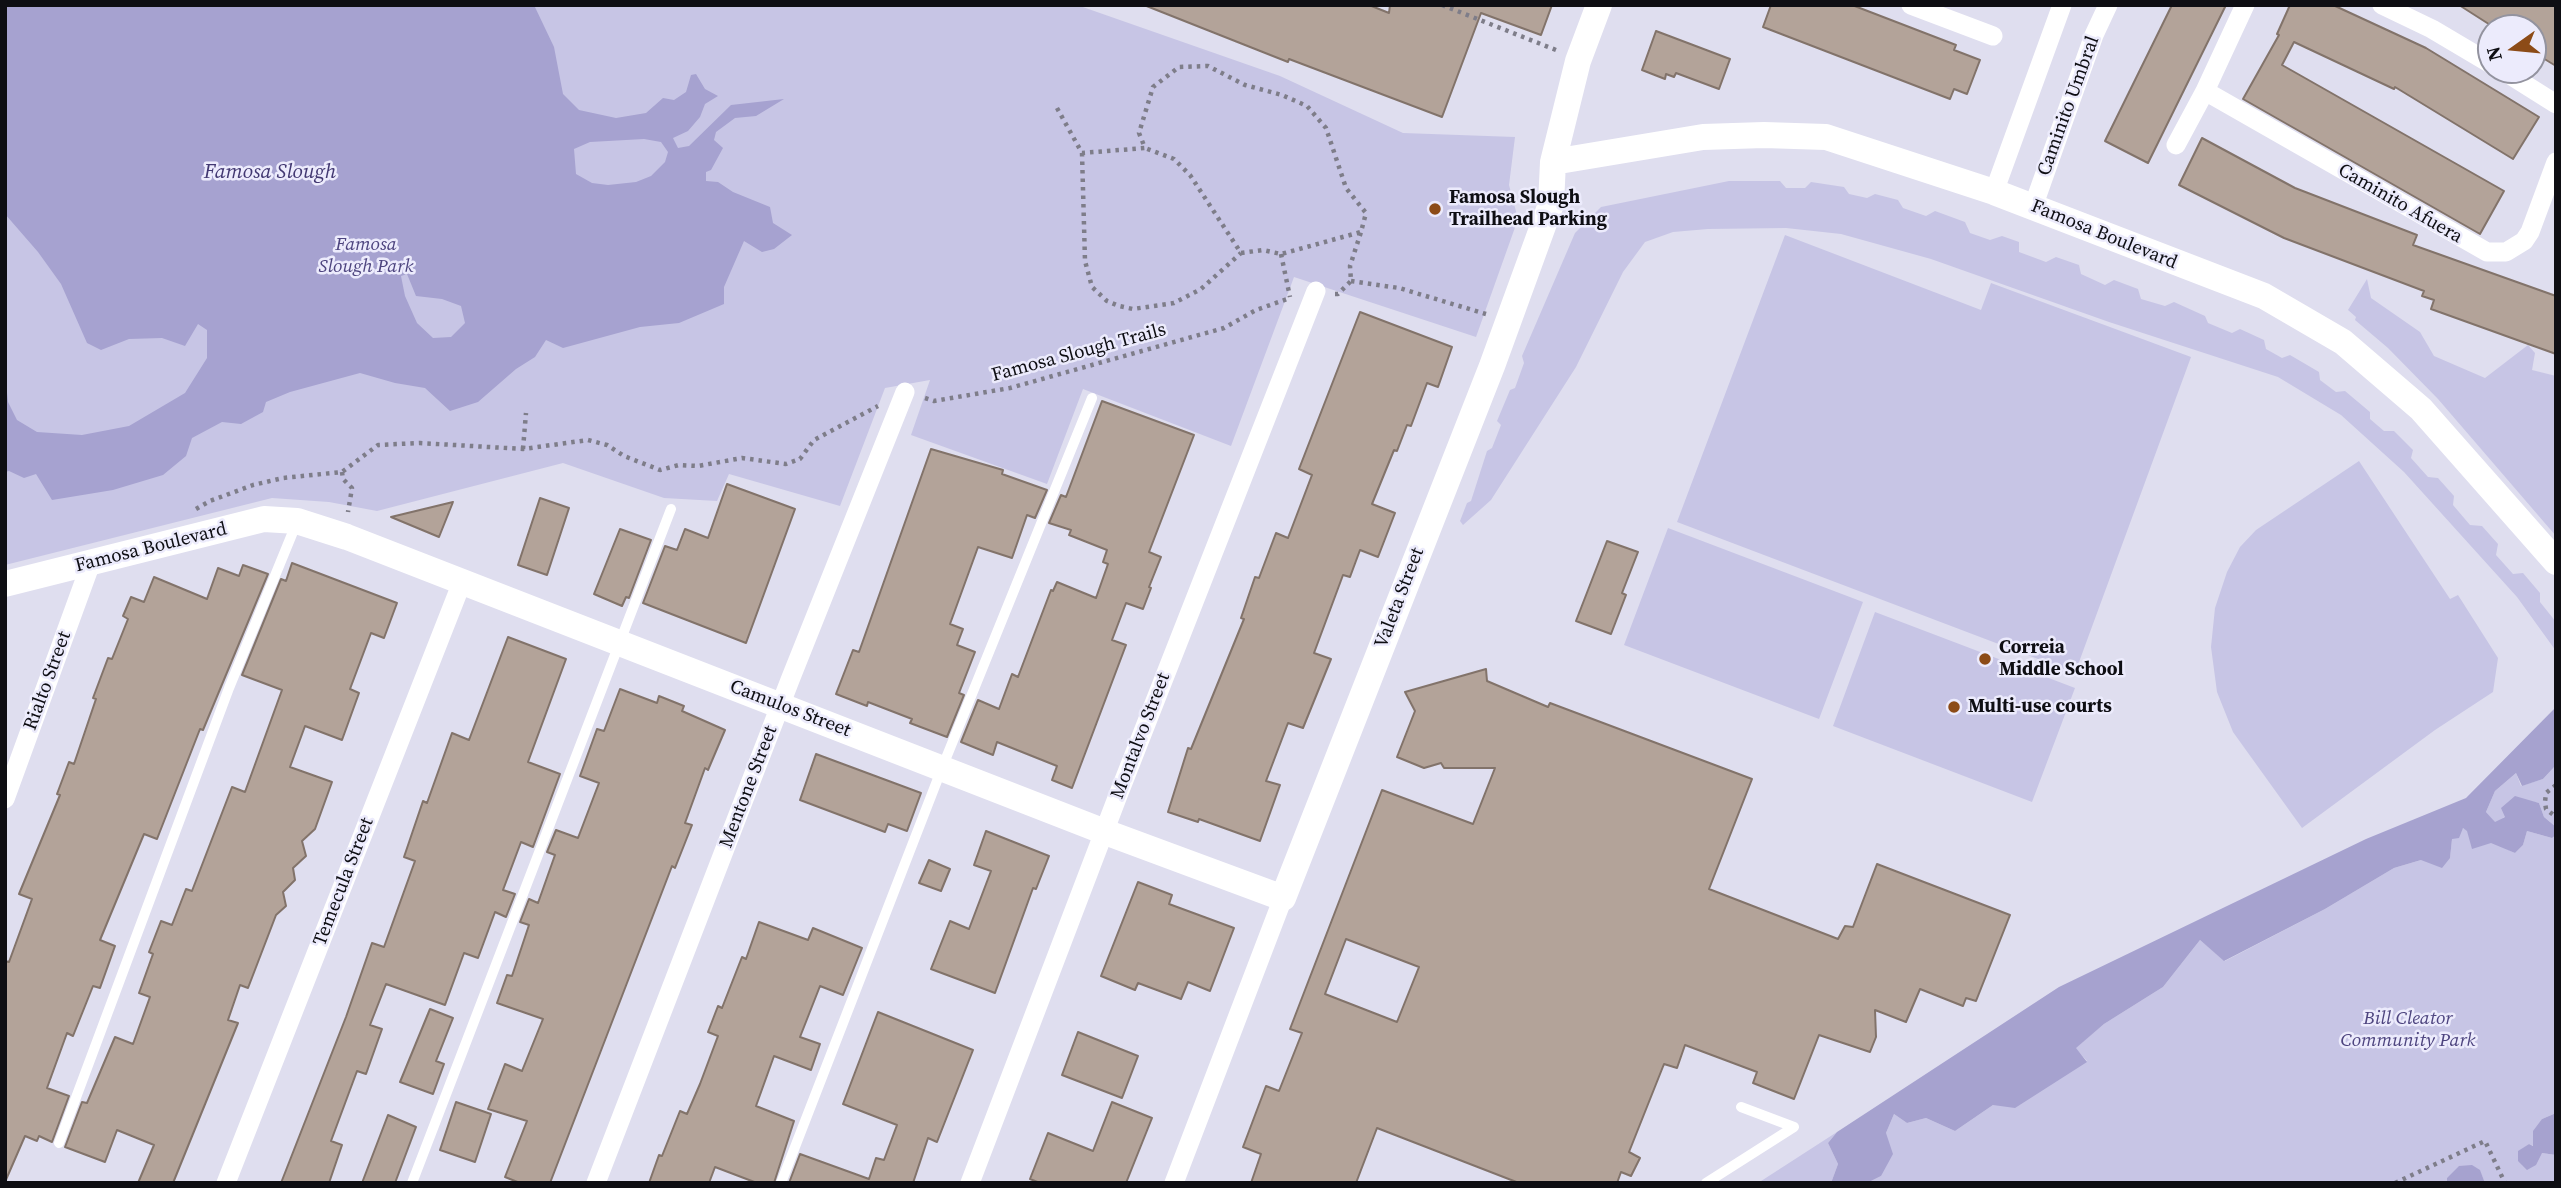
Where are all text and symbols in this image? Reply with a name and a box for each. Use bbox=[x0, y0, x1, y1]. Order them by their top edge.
north arrow bbox=[2477, 14, 2547, 84]
street label: Caminito Umbral bbox=[2033, 33, 2105, 179]
text: N bbox=[2479, 44, 2508, 64]
street label: Caminito Afuera bbox=[2334, 159, 2466, 249]
water label: Famosa Slough bbox=[204, 160, 336, 186]
place label: Famosa Slough Trailhead Parking bbox=[1449, 187, 1607, 231]
street label: Famosa Boulevard bbox=[2028, 195, 2180, 275]
marker: Famosa Slough Trailhead Parking bbox=[1427, 201, 1443, 217]
park label: Famosa Slough Park bbox=[319, 234, 413, 278]
street label: Famosa Slough Trails bbox=[989, 319, 1169, 387]
street label: Famosa Boulevard bbox=[73, 518, 229, 578]
street label: Valeta Street bbox=[1370, 545, 1430, 651]
street label: Rialto Street bbox=[20, 628, 76, 734]
place label: Correia Middle School bbox=[1999, 637, 2124, 681]
marker: Correia Middle School bbox=[1977, 651, 1993, 667]
street label: Montalvo Street bbox=[1107, 670, 1175, 802]
street label: Camulos Street bbox=[726, 676, 854, 742]
place label: Multi-use courts bbox=[1968, 696, 2112, 718]
marker: Multi-use courts bbox=[1946, 699, 1962, 715]
street label: Mentone Street bbox=[715, 723, 783, 851]
street label: Temecula Street bbox=[309, 815, 379, 949]
park label: Bill Cleator Community Park bbox=[2340, 1008, 2476, 1052]

